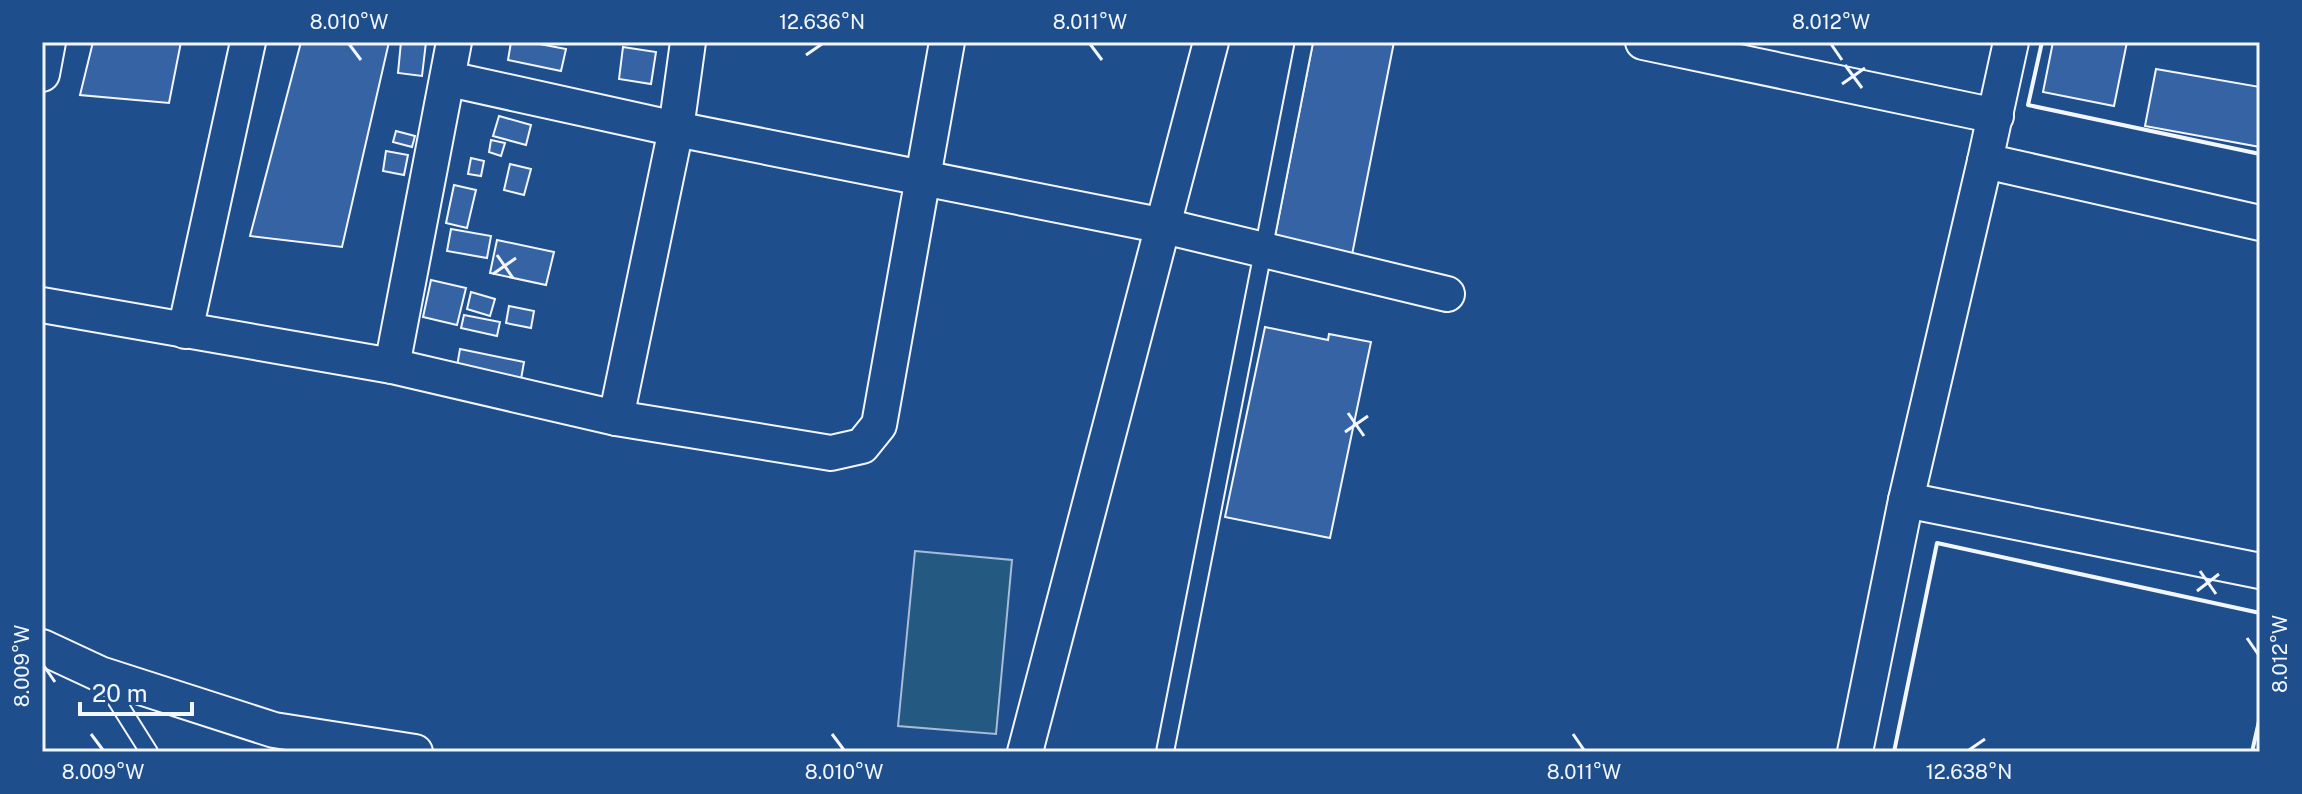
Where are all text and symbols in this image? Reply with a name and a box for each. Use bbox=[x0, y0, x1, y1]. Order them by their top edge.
text: 8.010°W bbox=[310, 10, 388, 34]
text: 12.636°N bbox=[779, 10, 865, 34]
text: 8.011°W bbox=[1053, 10, 1127, 34]
text: 8.012°W bbox=[1792, 10, 1870, 34]
text: 8.012°W bbox=[2268, 615, 2292, 693]
text: 8.009°W bbox=[10, 625, 34, 707]
scale bar bbox=[80, 666, 192, 716]
text: 20 m bbox=[92, 679, 148, 707]
text: 8.009°W bbox=[62, 760, 144, 784]
text: 8.010°W bbox=[805, 760, 883, 784]
text: 8.011°W bbox=[1547, 760, 1621, 784]
text: 12.638°N bbox=[1926, 760, 2012, 784]

